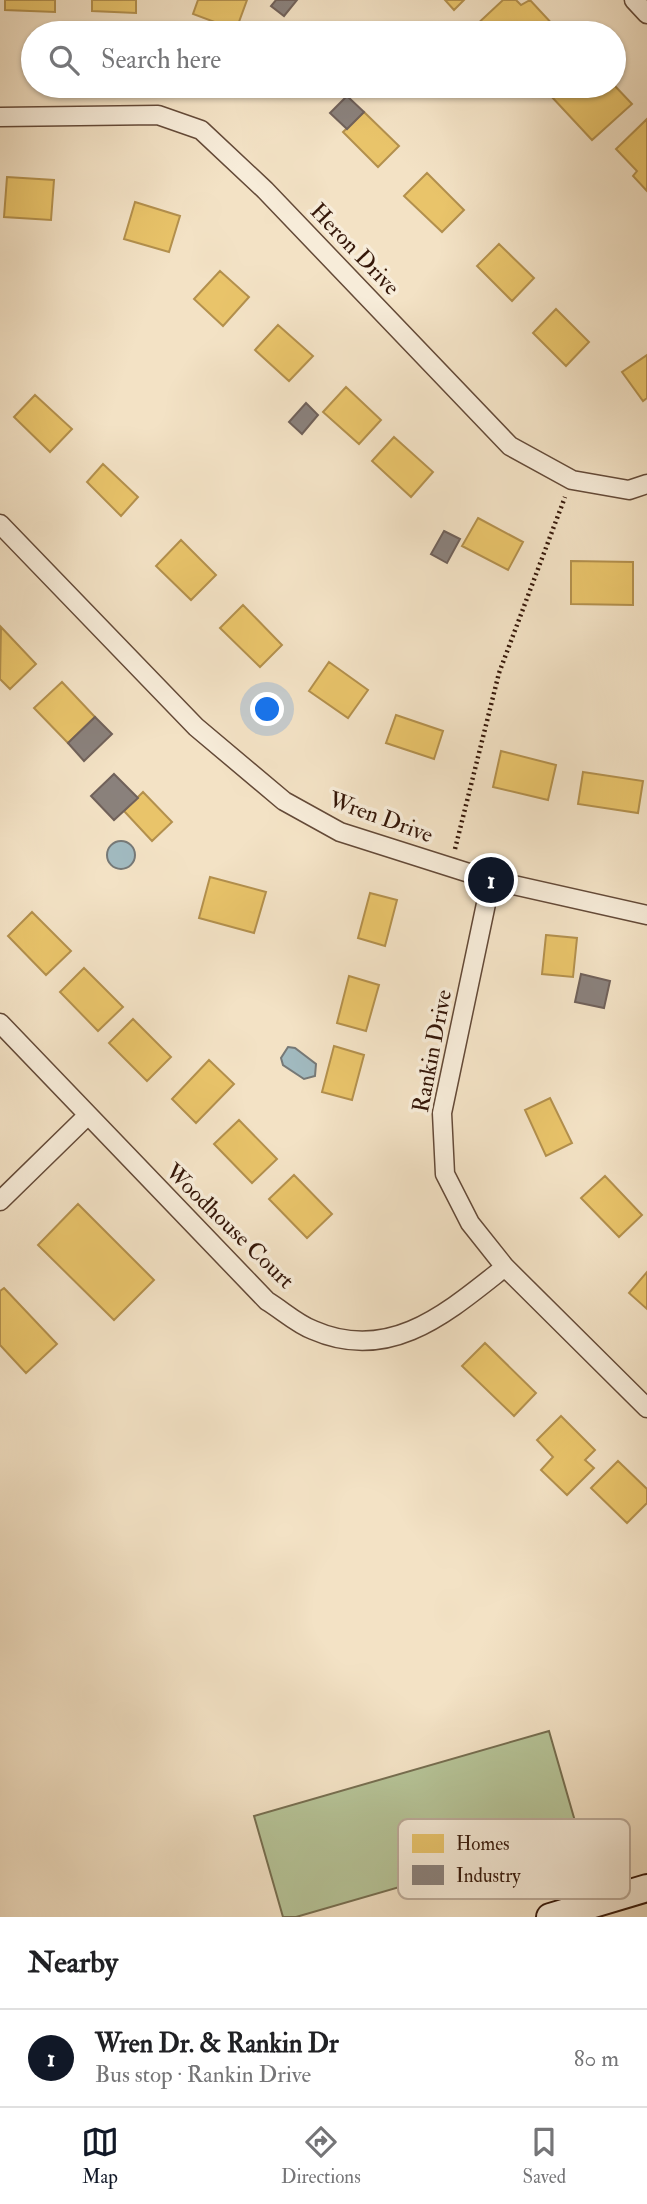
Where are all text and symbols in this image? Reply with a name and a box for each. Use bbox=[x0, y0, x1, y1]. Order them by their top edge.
search box bbox=[21, 21, 626, 98]
icon: search bbox=[45, 41, 83, 79]
text: Search here bbox=[101, 44, 221, 76]
street label: Heron Drive bbox=[304, 197, 406, 301]
your location bbox=[250, 692, 284, 726]
street label: Wren Drive bbox=[324, 784, 437, 849]
pin: 1 bbox=[468, 854, 514, 906]
street label: Rankin Drive bbox=[406, 987, 458, 1115]
street label: Woodhouse Court bbox=[159, 1157, 301, 1295]
legend bbox=[398, 1819, 630, 1899]
text: Homes bbox=[456, 1832, 510, 1856]
text: Industry bbox=[456, 1864, 521, 1888]
text: Nearby bbox=[28, 1944, 118, 1981]
text: Wren Dr. & Rankin Dr bbox=[95, 2028, 339, 2060]
text: 1 bbox=[47, 2044, 55, 2073]
text: 80 m bbox=[574, 2044, 619, 2073]
text: Bus stop · Rankin Drive bbox=[95, 2060, 311, 2089]
tab: Map bbox=[81, 2123, 119, 2189]
tab: Directions bbox=[281, 2123, 361, 2189]
tab: Saved bbox=[523, 2123, 566, 2189]

